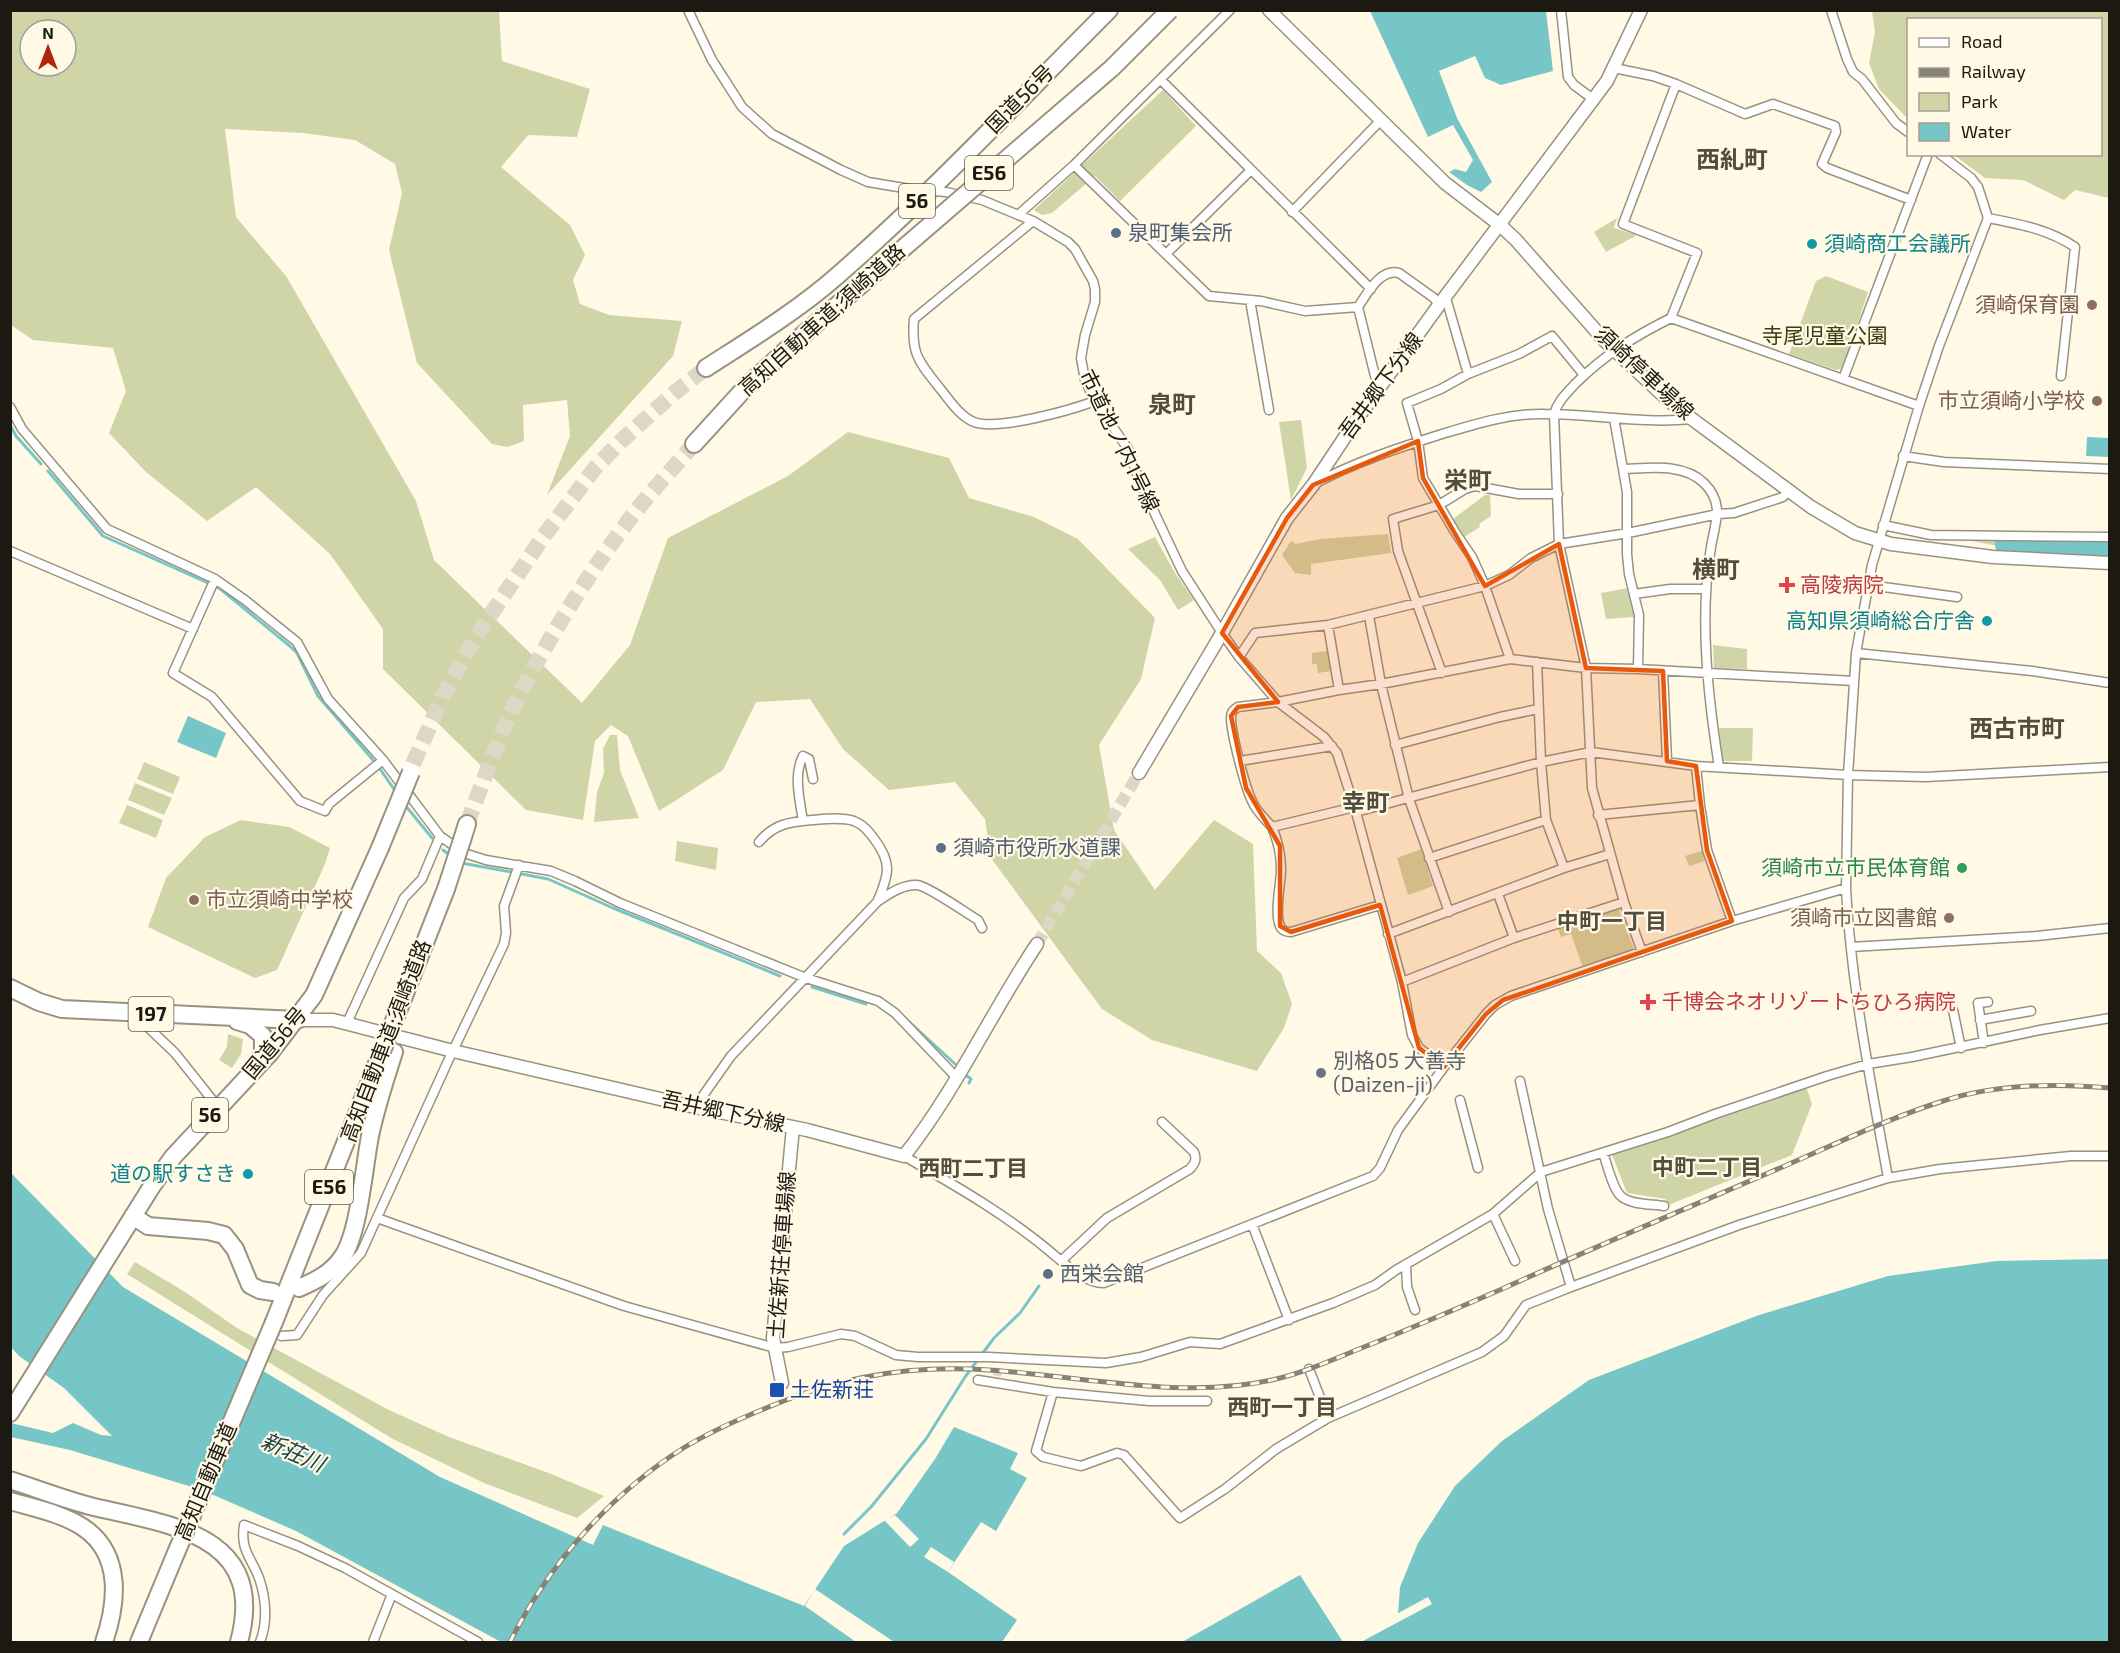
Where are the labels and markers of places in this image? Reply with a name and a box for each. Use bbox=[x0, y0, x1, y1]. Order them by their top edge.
place label: 泉町集会所 bbox=[1128, 219, 1233, 244]
marker: 泉町集会所 bbox=[1109, 226, 1123, 240]
place label: 須崎商工会議所 bbox=[1824, 230, 1971, 255]
marker: 須崎商工会議所 bbox=[1805, 237, 1819, 251]
place label: 須崎保育園 bbox=[1975, 291, 2080, 316]
marker: 須崎保育園 bbox=[2085, 298, 2099, 312]
place label: 市立須崎小学校 bbox=[1938, 387, 2085, 412]
marker: 市立須崎小学校 bbox=[2090, 394, 2104, 408]
place label: 高陵病院 bbox=[1800, 571, 1884, 596]
marker: 高陵病院 bbox=[1778, 576, 1796, 594]
place label: 高知県須崎総合庁舎 bbox=[1786, 607, 1975, 632]
marker: 高知県須崎総合庁舎 bbox=[1980, 614, 1994, 628]
place label: 須崎市役所水道課 bbox=[953, 834, 1121, 859]
marker: 須崎市役所水道課 bbox=[934, 841, 948, 855]
place label: 須崎市立市民体育館 bbox=[1761, 854, 1950, 879]
marker: 須崎市立市民体育館 bbox=[1955, 861, 1969, 875]
place label: 市立須崎中学校 bbox=[206, 886, 353, 911]
marker: 市立須崎中学校 bbox=[187, 893, 201, 907]
place label: 須崎市立図書館 bbox=[1790, 904, 1937, 929]
marker: 須崎市立図書館 bbox=[1942, 911, 1956, 925]
place label: 千博会ネオリゾートちひろ病院 bbox=[1662, 988, 1956, 1013]
marker: 千博会ネオリゾートちひろ病院 bbox=[1639, 993, 1657, 1011]
place label: 別格05 大善寺 (Daizen-ji) bbox=[1333, 1047, 1467, 1097]
marker: 別格05 大善寺 (Daizen-ji) bbox=[1314, 1066, 1328, 1080]
place label: 道の駅すさき bbox=[110, 1160, 236, 1185]
marker: 道の駅すさき bbox=[241, 1167, 255, 1181]
place label: 西栄会館 bbox=[1060, 1260, 1144, 1285]
marker: 西栄会館 bbox=[1041, 1267, 1055, 1281]
place label: 土佐新荘 bbox=[790, 1376, 874, 1401]
marker: 土佐新荘 bbox=[768, 1381, 786, 1399]

